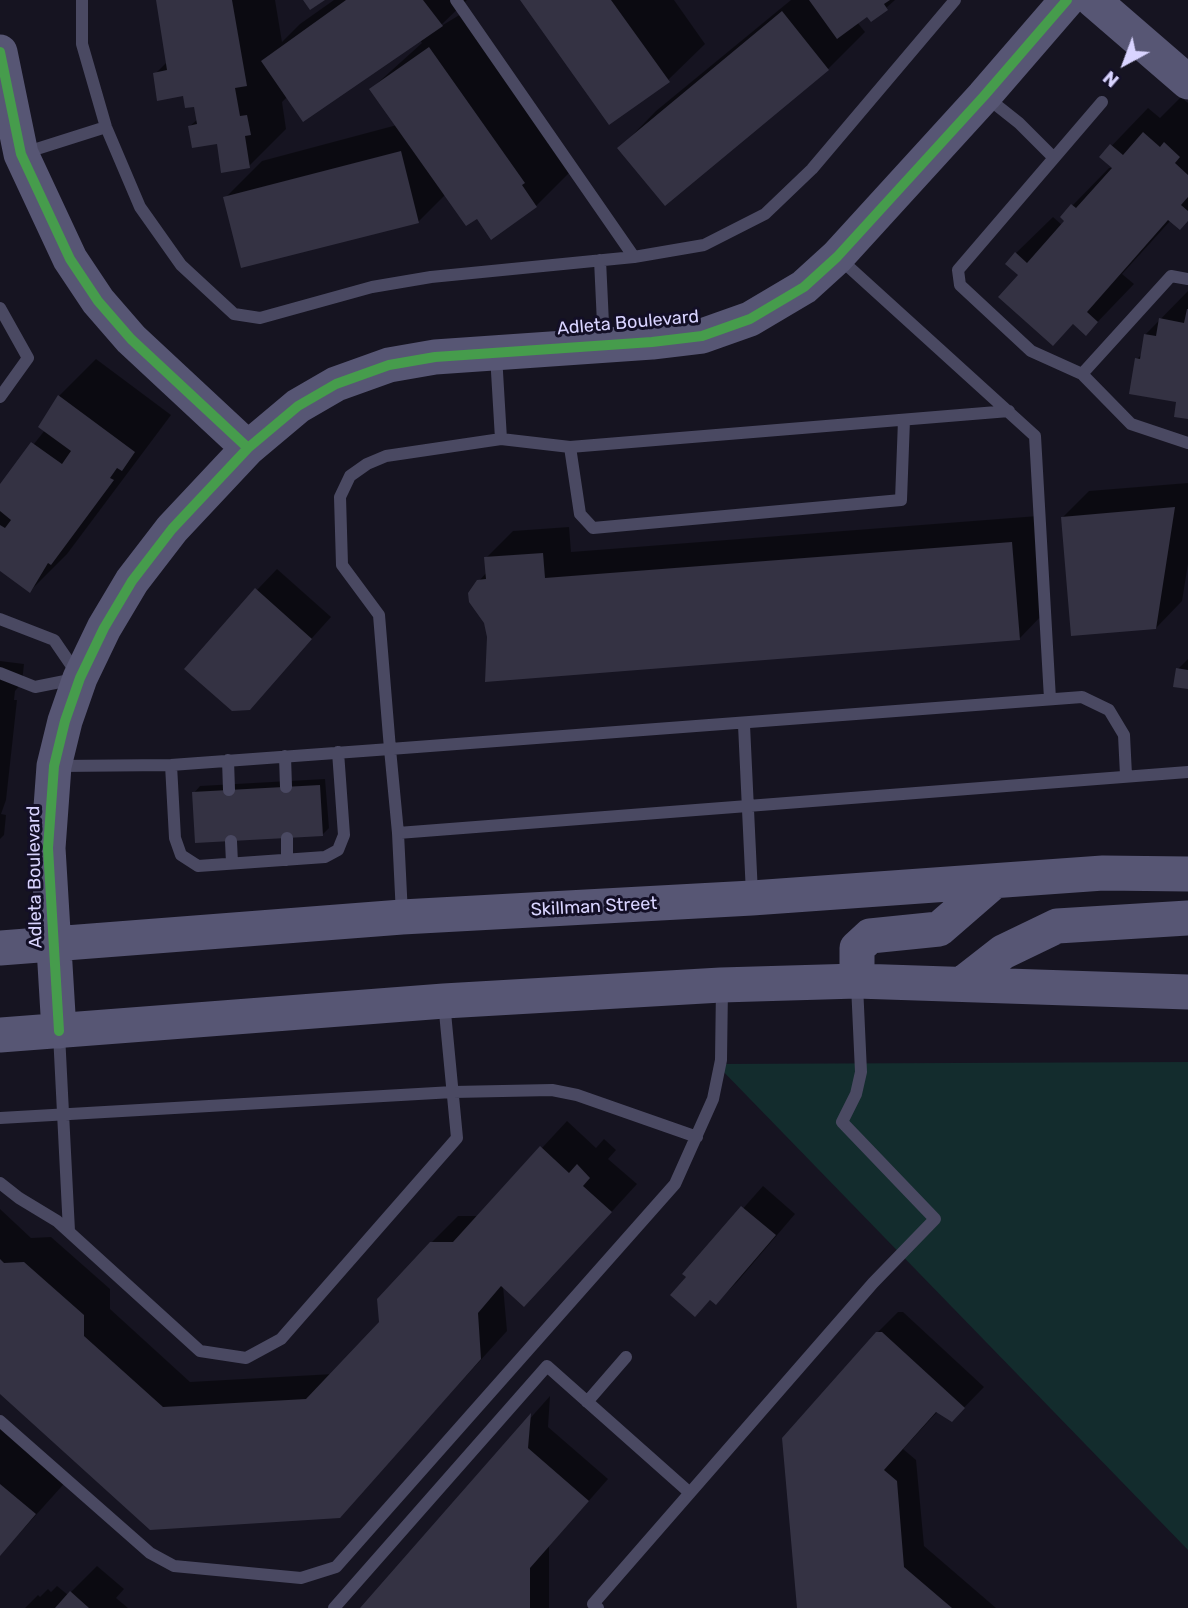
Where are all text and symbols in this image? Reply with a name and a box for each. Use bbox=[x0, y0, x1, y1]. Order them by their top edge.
north arrow bbox=[1090, 28, 1160, 98]
text: N bbox=[1098, 66, 1124, 92]
street label: Adleta Boulevard bbox=[556, 306, 700, 340]
street label: Adleta Boulevard bbox=[23, 805, 47, 949]
street label: Skillman Street bbox=[530, 893, 658, 921]

